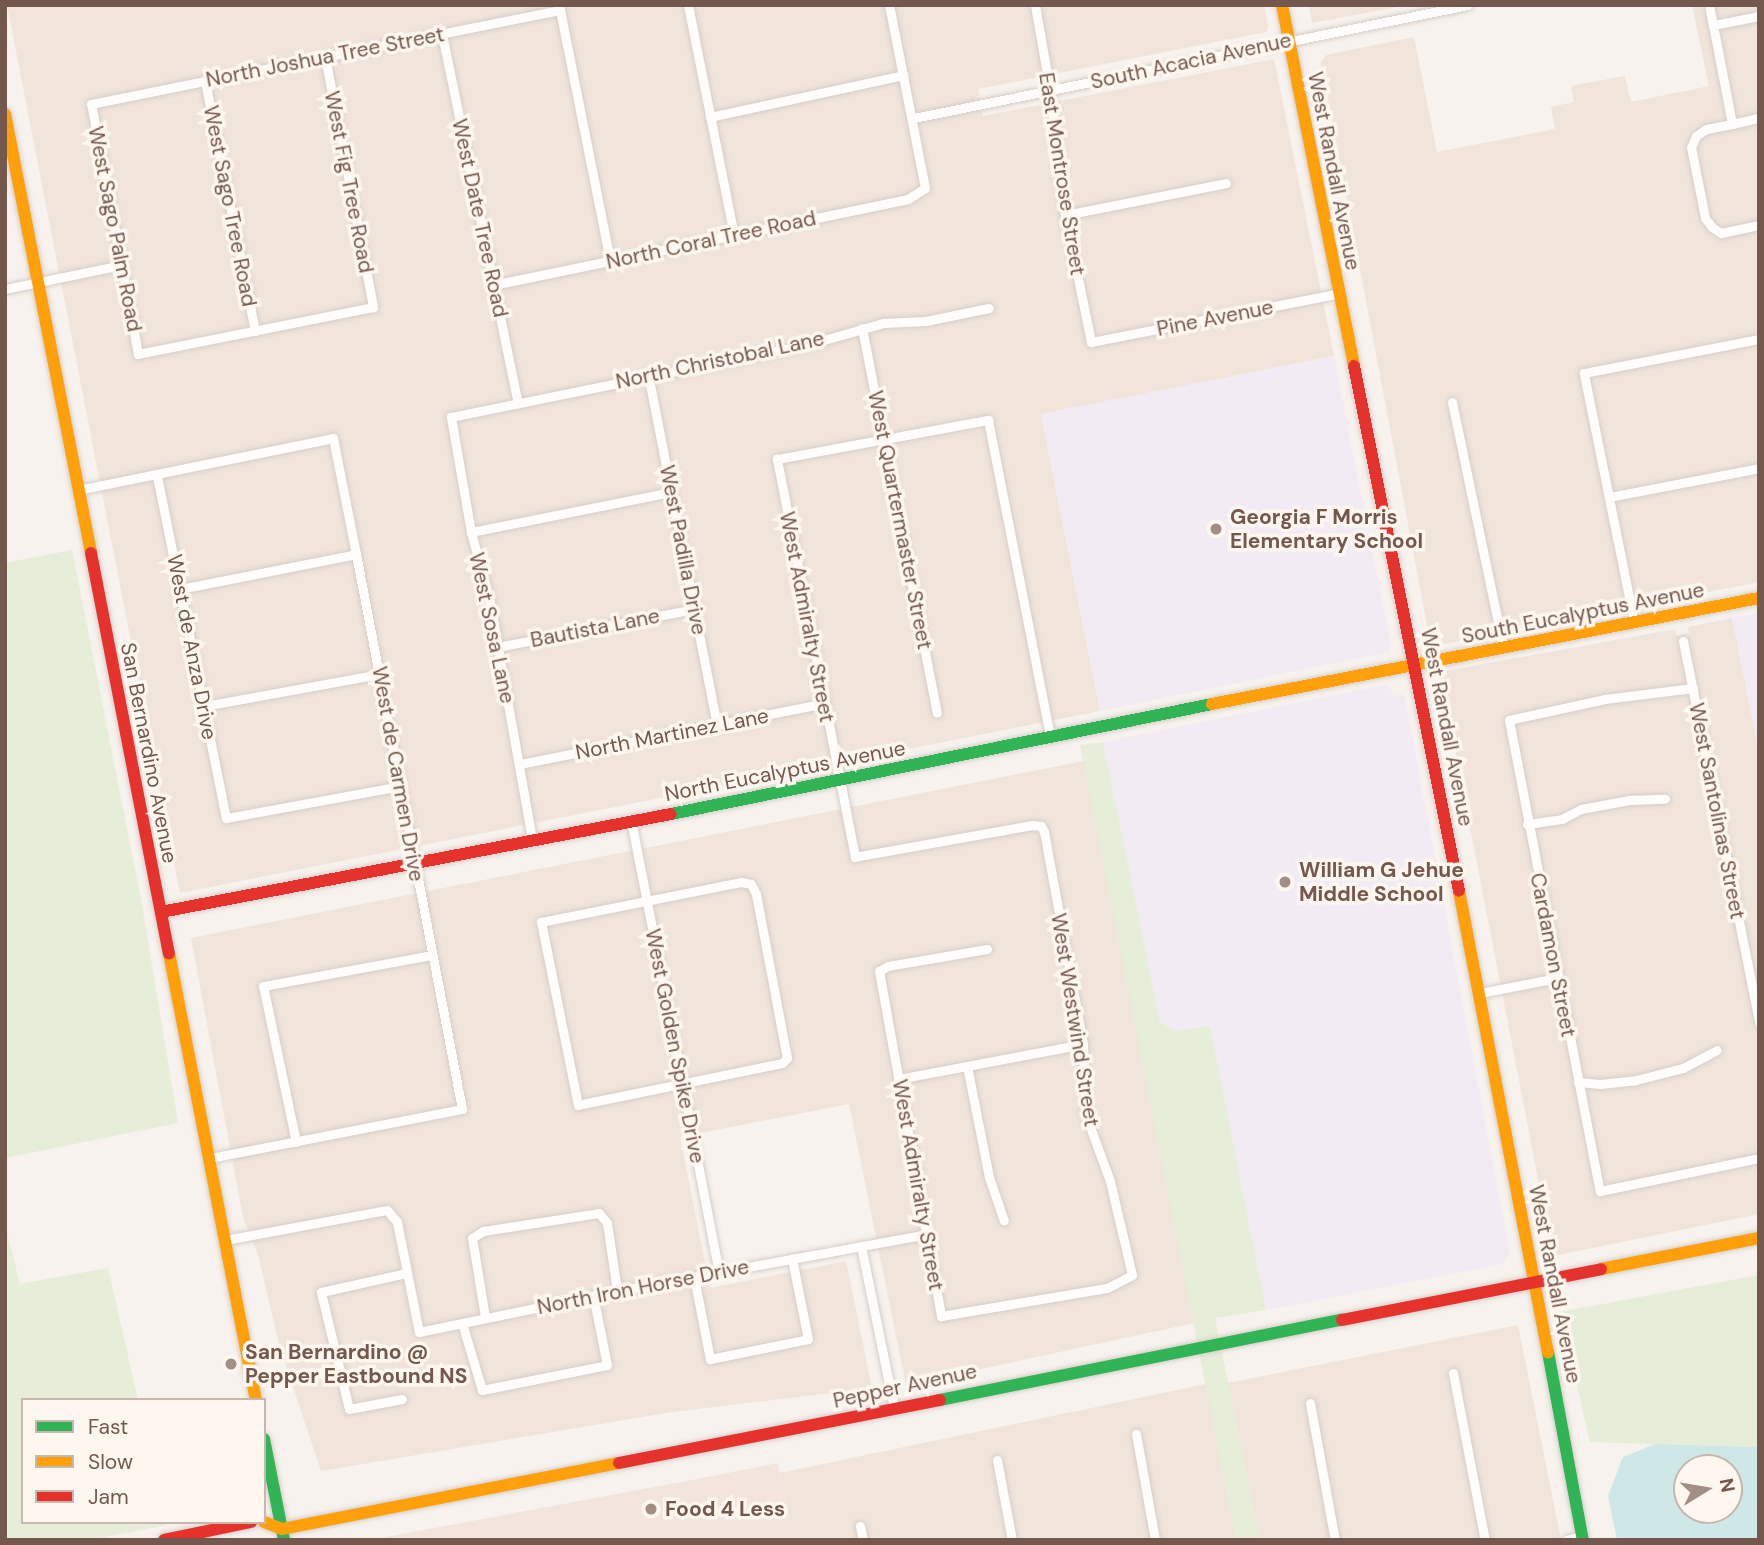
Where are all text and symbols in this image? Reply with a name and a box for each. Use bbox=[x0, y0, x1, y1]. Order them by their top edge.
street label: North Joshua Tree Street bbox=[204, 22, 446, 92]
street label: South Acacia Avenue bbox=[1088, 27, 1294, 95]
street label: West Randall Avenue bbox=[1302, 70, 1366, 272]
street label: East Montrose Street bbox=[1034, 71, 1090, 277]
street label: West Fig Tree Road bbox=[319, 89, 379, 275]
street label: West Sago Tree Road bbox=[198, 103, 262, 309]
street label: West Date Tree Road bbox=[447, 116, 513, 320]
street label: West Sago Palm Road bbox=[83, 124, 147, 334]
street label: North Coral Tree Road bbox=[604, 205, 818, 275]
street label: Pine Avenue bbox=[1155, 294, 1275, 342]
street label: North Christobal Lane bbox=[614, 326, 826, 394]
street label: West Quartermaster Street bbox=[863, 388, 937, 652]
street label: West Padilla Drive bbox=[654, 463, 712, 637]
place label: Georgia F Morris Elementary School bbox=[1230, 504, 1423, 554]
street label: West Admiralty Street bbox=[774, 509, 840, 725]
marker: Georgia F Morris Elementary School bbox=[1208, 521, 1224, 537]
street label: West Sosa Lane bbox=[464, 550, 520, 706]
street label: West de Anza Drive bbox=[162, 552, 222, 742]
street label: South Eucalyptus Avenue bbox=[1459, 577, 1707, 649]
street label: Bautista Lane bbox=[528, 603, 662, 653]
street label: West Randall Avenue bbox=[1415, 626, 1479, 828]
street label: San Bernardino Avenue bbox=[115, 641, 183, 865]
street label: West de Carmen Drive bbox=[367, 664, 429, 884]
street label: West Santolinas Street bbox=[1684, 701, 1750, 921]
street label: North Martinez Lane bbox=[573, 703, 771, 765]
street label: North Eucalyptus Avenue bbox=[662, 735, 908, 807]
place label: William G Jehue Middle School bbox=[1299, 857, 1464, 907]
street label: Cardamon Street bbox=[1525, 871, 1581, 1039]
marker: William G Jehue Middle School bbox=[1277, 874, 1293, 890]
street label: West Westwind Street bbox=[1046, 911, 1104, 1129]
street label: West Golden Spike Drive bbox=[640, 927, 710, 1165]
street label: West Admiralty Street bbox=[887, 1077, 949, 1293]
street label: West Randall Avenue bbox=[1523, 1183, 1587, 1385]
street label: North Iron Horse Drive bbox=[535, 1254, 751, 1320]
place label: San Bernardino @ Pepper Eastbound NS bbox=[245, 1339, 467, 1389]
marker: San Bernardino @ Pepper Eastbound NS bbox=[223, 1356, 239, 1372]
street label: Pepper Avenue bbox=[831, 1358, 979, 1414]
legend bbox=[21, 1398, 266, 1524]
text: Fast bbox=[88, 1413, 128, 1441]
text: Slow bbox=[88, 1448, 133, 1476]
north arrow bbox=[1673, 1454, 1743, 1524]
text: N bbox=[1714, 1476, 1741, 1494]
text: Jam bbox=[88, 1483, 129, 1511]
place label: Food 4 Less bbox=[665, 1496, 785, 1522]
marker: Food 4 Less bbox=[643, 1501, 659, 1517]

